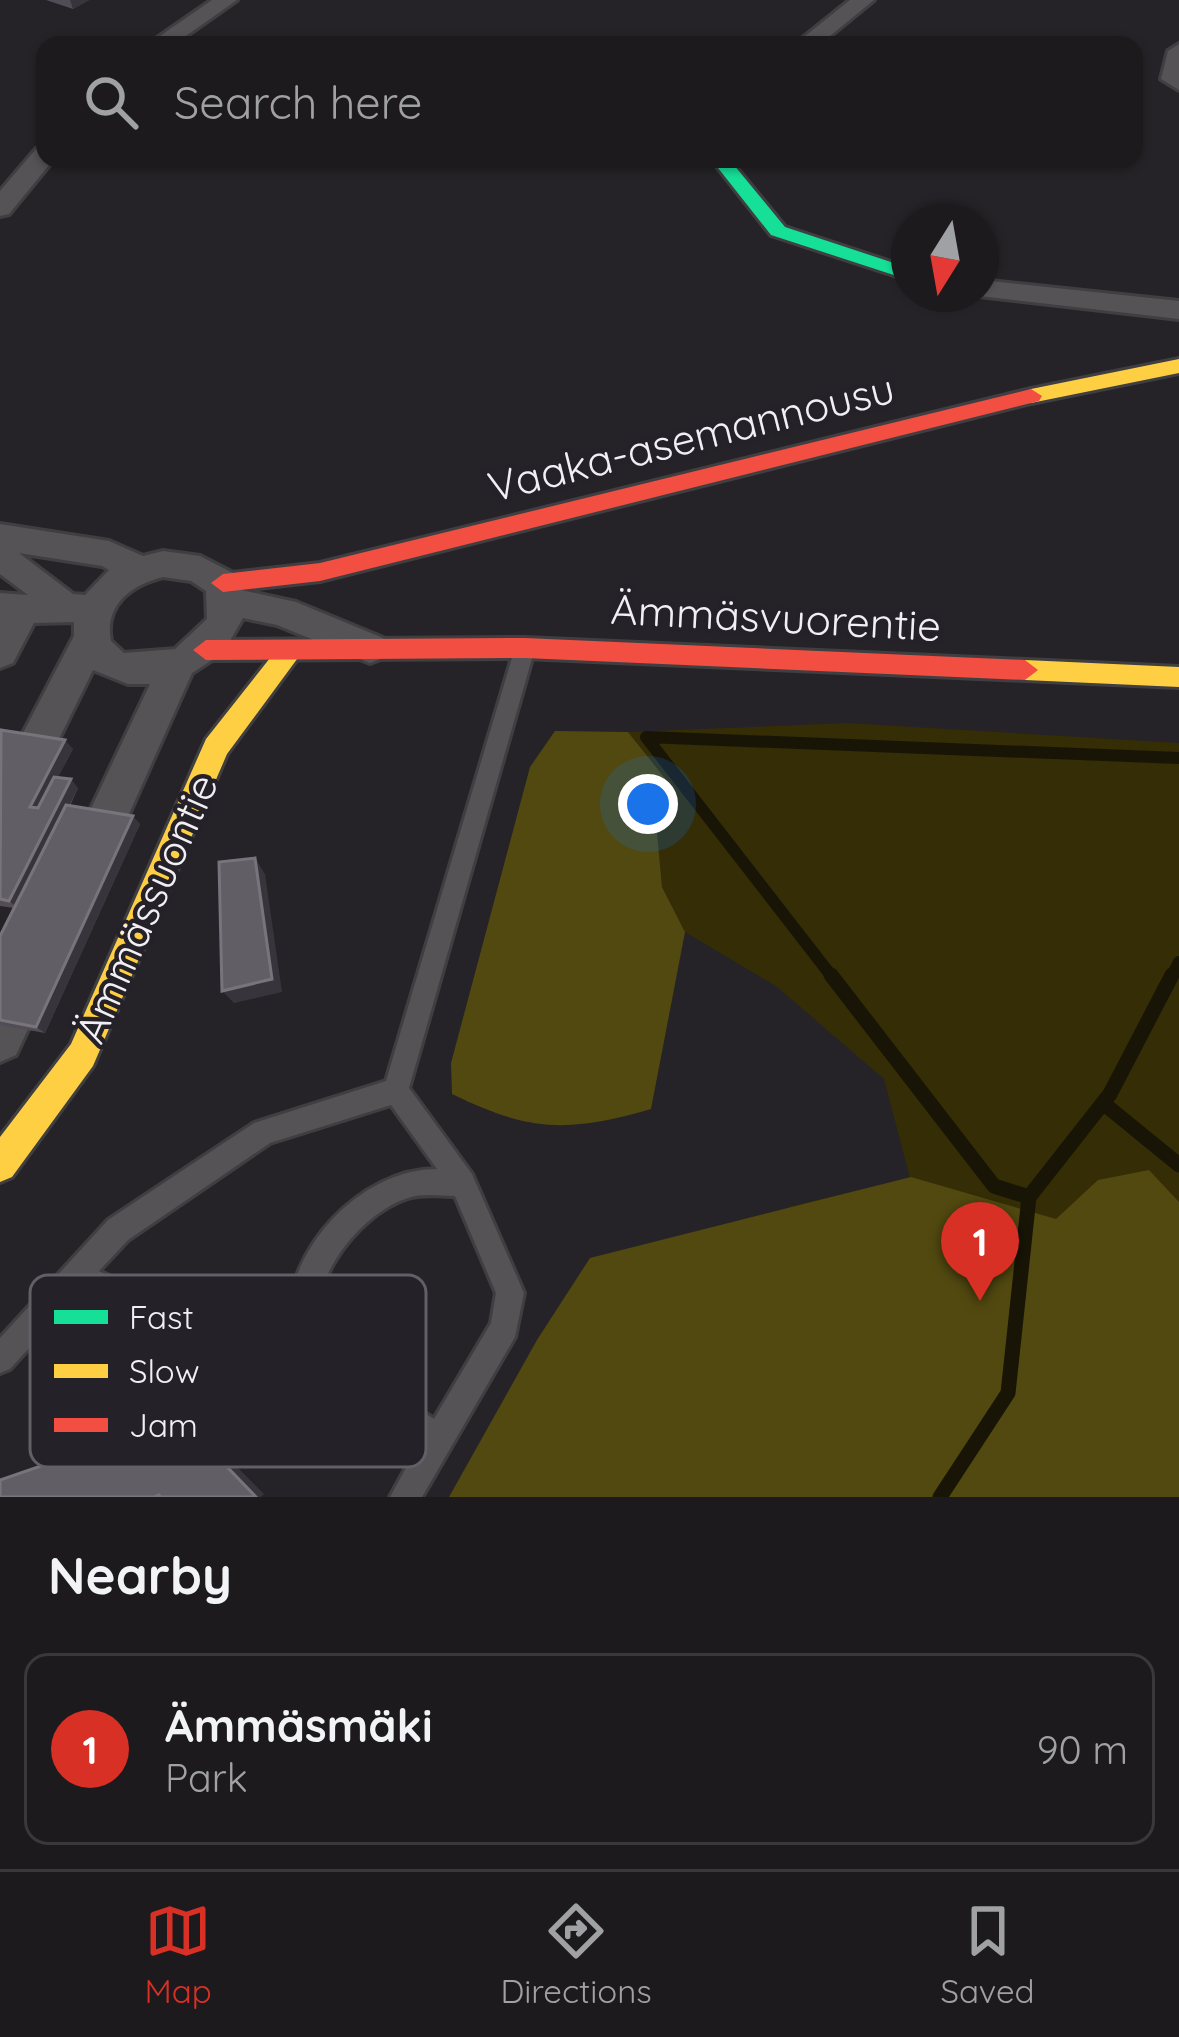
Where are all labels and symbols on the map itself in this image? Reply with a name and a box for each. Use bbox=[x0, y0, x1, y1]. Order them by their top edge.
north arrow bbox=[891, 204, 999, 312]
street label: Vaaka-asemannousu bbox=[482, 361, 900, 513]
street label: Ämmäsvuorentie bbox=[610, 582, 942, 652]
street label: Ämmässuontie bbox=[63, 765, 229, 1051]
your location bbox=[618, 774, 678, 834]
pin: 1 bbox=[941, 1202, 1019, 1301]
legend bbox=[30, 1275, 426, 1467]
text: Fast bbox=[129, 1296, 194, 1337]
text: Slow bbox=[129, 1350, 200, 1391]
text: Jam bbox=[129, 1404, 198, 1445]

